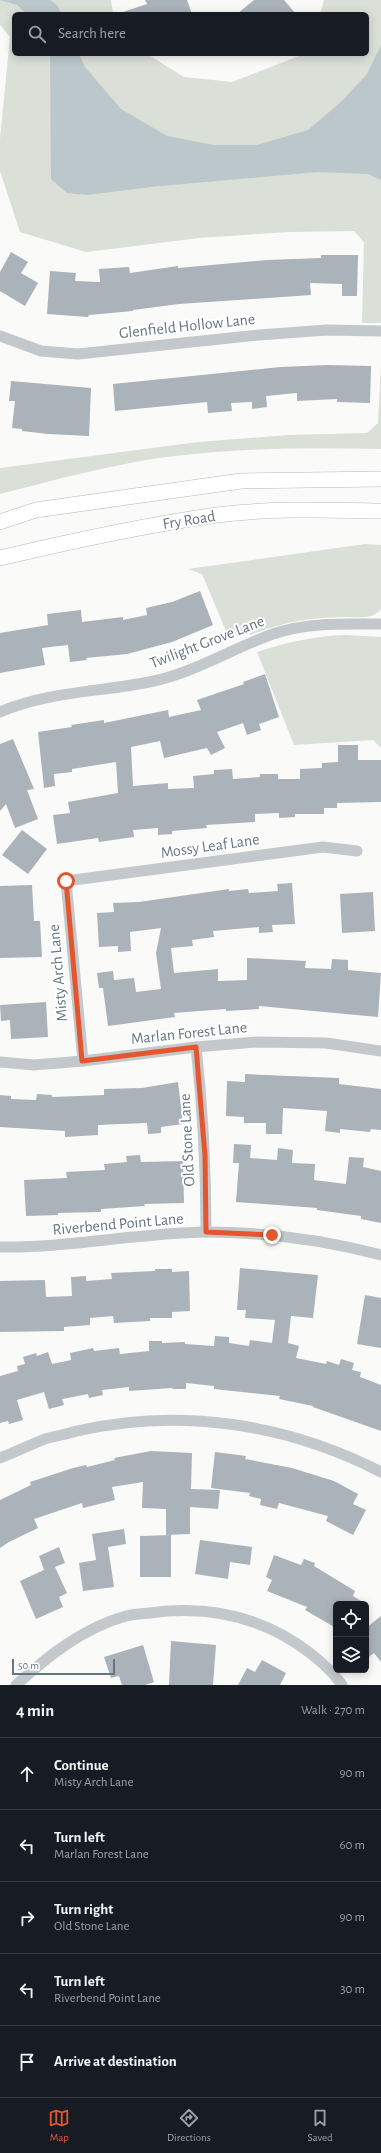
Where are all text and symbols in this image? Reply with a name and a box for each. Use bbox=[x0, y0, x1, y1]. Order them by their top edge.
search box bbox=[12, 12, 369, 56]
icon: search bbox=[26, 23, 48, 45]
text: Search here bbox=[58, 26, 126, 41]
street label: Glenfield Hollow Lane bbox=[118, 311, 256, 341]
street label: Fry Road bbox=[162, 508, 217, 533]
street label: Twilight Grove Lane bbox=[148, 613, 266, 671]
street label: Mossy Leaf Lane bbox=[160, 831, 261, 862]
route start bbox=[57, 872, 75, 890]
street label: Misty Arch Lane bbox=[46, 923, 71, 1022]
street label: Marlan Forest Lane bbox=[130, 1019, 248, 1047]
street label: Old Stone Lane bbox=[177, 1093, 197, 1187]
street label: Riverbend Point Lane bbox=[52, 1210, 184, 1238]
route end bbox=[263, 1226, 281, 1244]
map controls bbox=[333, 1601, 369, 1673]
button: locate bbox=[333, 1601, 369, 1637]
button: layers bbox=[333, 1637, 369, 1673]
scale bar bbox=[12, 1657, 115, 1676]
text: 50 m bbox=[18, 1660, 39, 1671]
text: 4 min bbox=[16, 1702, 54, 1719]
text: Walk · 270 m bbox=[301, 1704, 365, 1717]
text: Continue bbox=[54, 1758, 109, 1773]
icon: ahead bbox=[16, 1763, 38, 1785]
text: 90 m bbox=[339, 1767, 365, 1780]
text: Misty Arch Lane bbox=[54, 1776, 134, 1789]
text: Turn left bbox=[54, 1830, 105, 1845]
icon: left bbox=[16, 1835, 38, 1857]
text: 60 m bbox=[339, 1839, 365, 1852]
text: Marlan Forest Lane bbox=[54, 1848, 149, 1861]
text: Turn right bbox=[54, 1902, 113, 1917]
icon: right bbox=[16, 1907, 38, 1929]
text: 90 m bbox=[339, 1911, 365, 1924]
text: Old Stone Lane bbox=[54, 1920, 130, 1933]
text: Turn left bbox=[54, 1974, 105, 1989]
icon: left bbox=[16, 1979, 38, 2001]
text: 30 m bbox=[340, 1983, 365, 1996]
text: Riverbend Point Lane bbox=[54, 1992, 161, 2005]
icon: arrive bbox=[16, 2051, 38, 2073]
text: Arrive at destination bbox=[54, 2054, 177, 2069]
tab: Map bbox=[48, 2107, 70, 2144]
tab: Directions bbox=[167, 2107, 211, 2144]
tab: Saved bbox=[307, 2107, 333, 2144]

